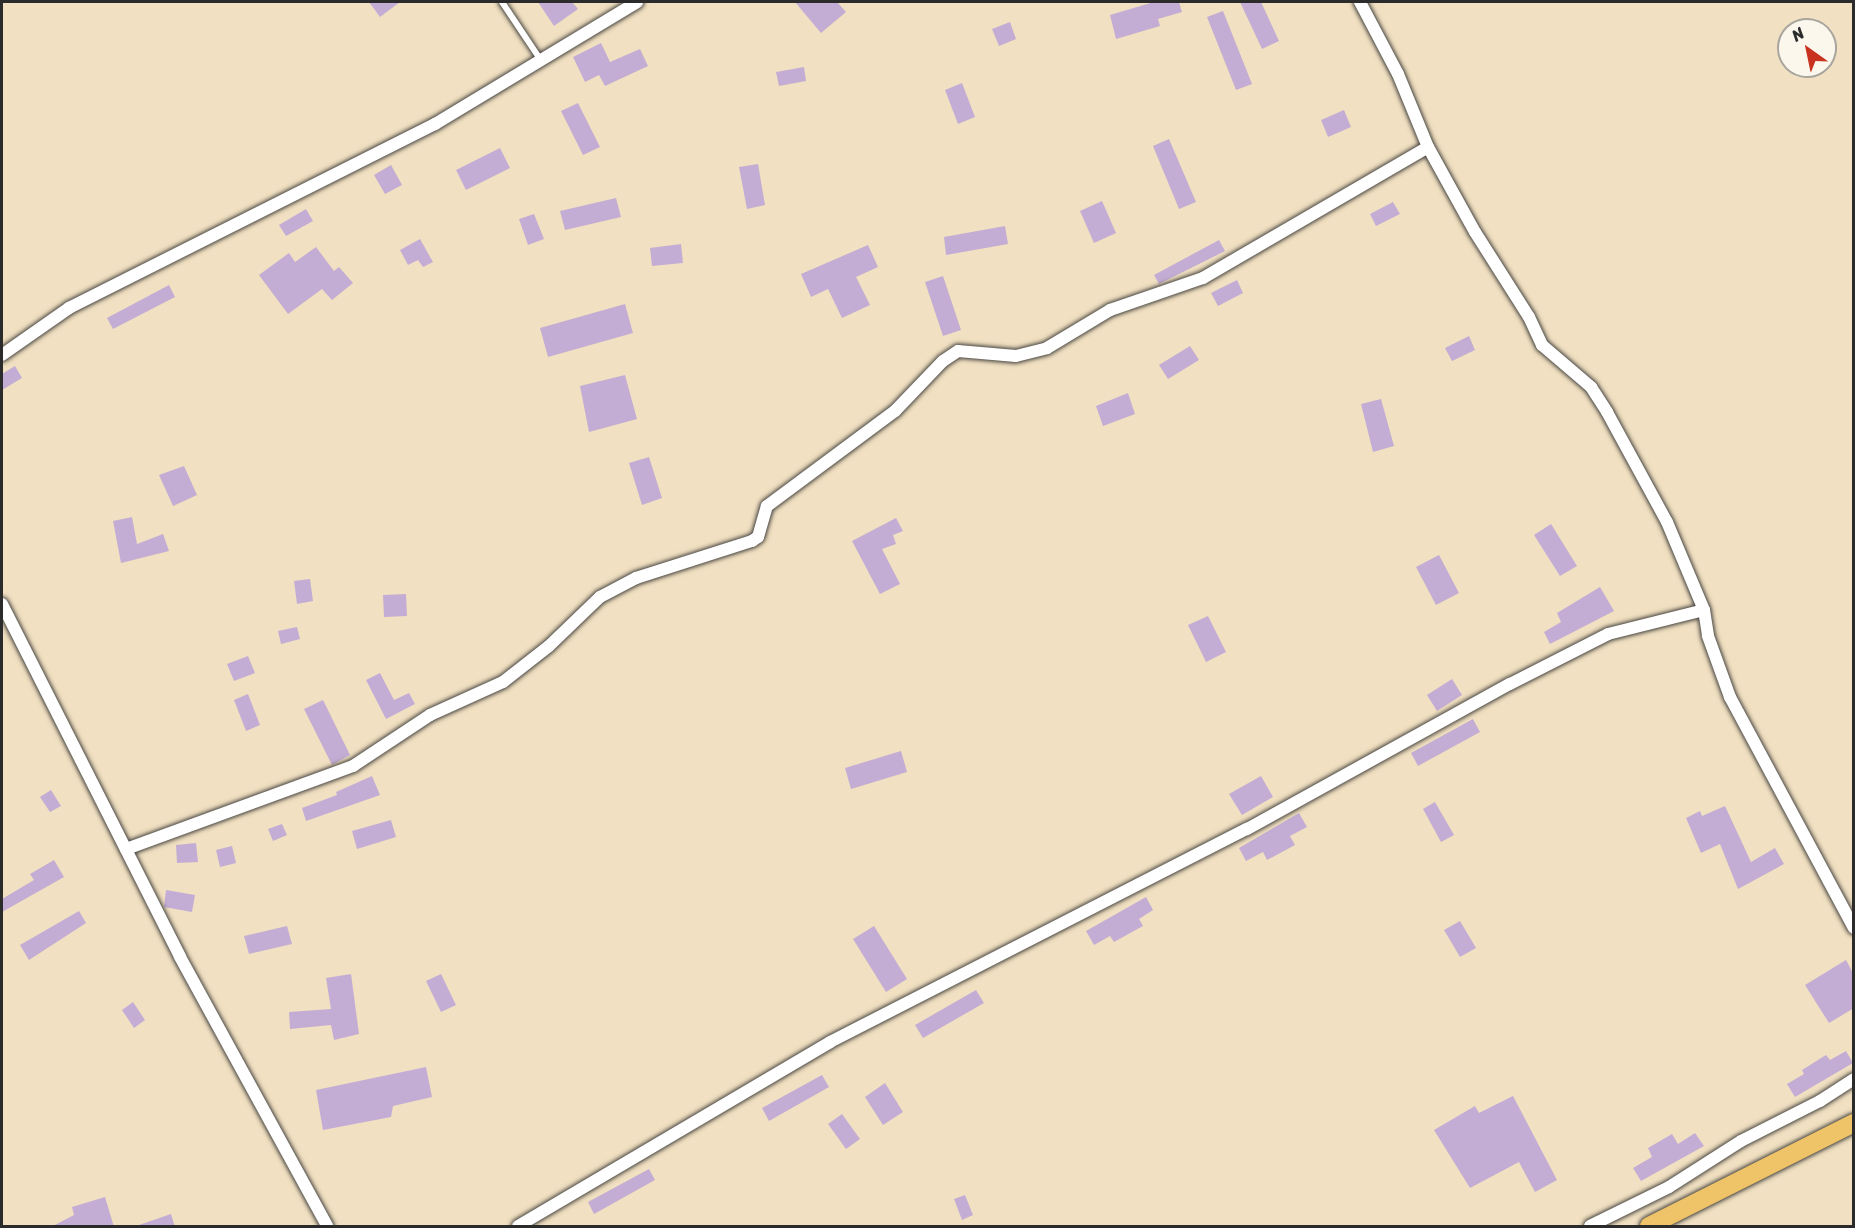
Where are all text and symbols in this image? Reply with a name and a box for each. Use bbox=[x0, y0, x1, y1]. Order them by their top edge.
north arrow bbox=[1777, 18, 1837, 78]
text: N bbox=[1785, 19, 1811, 49]

